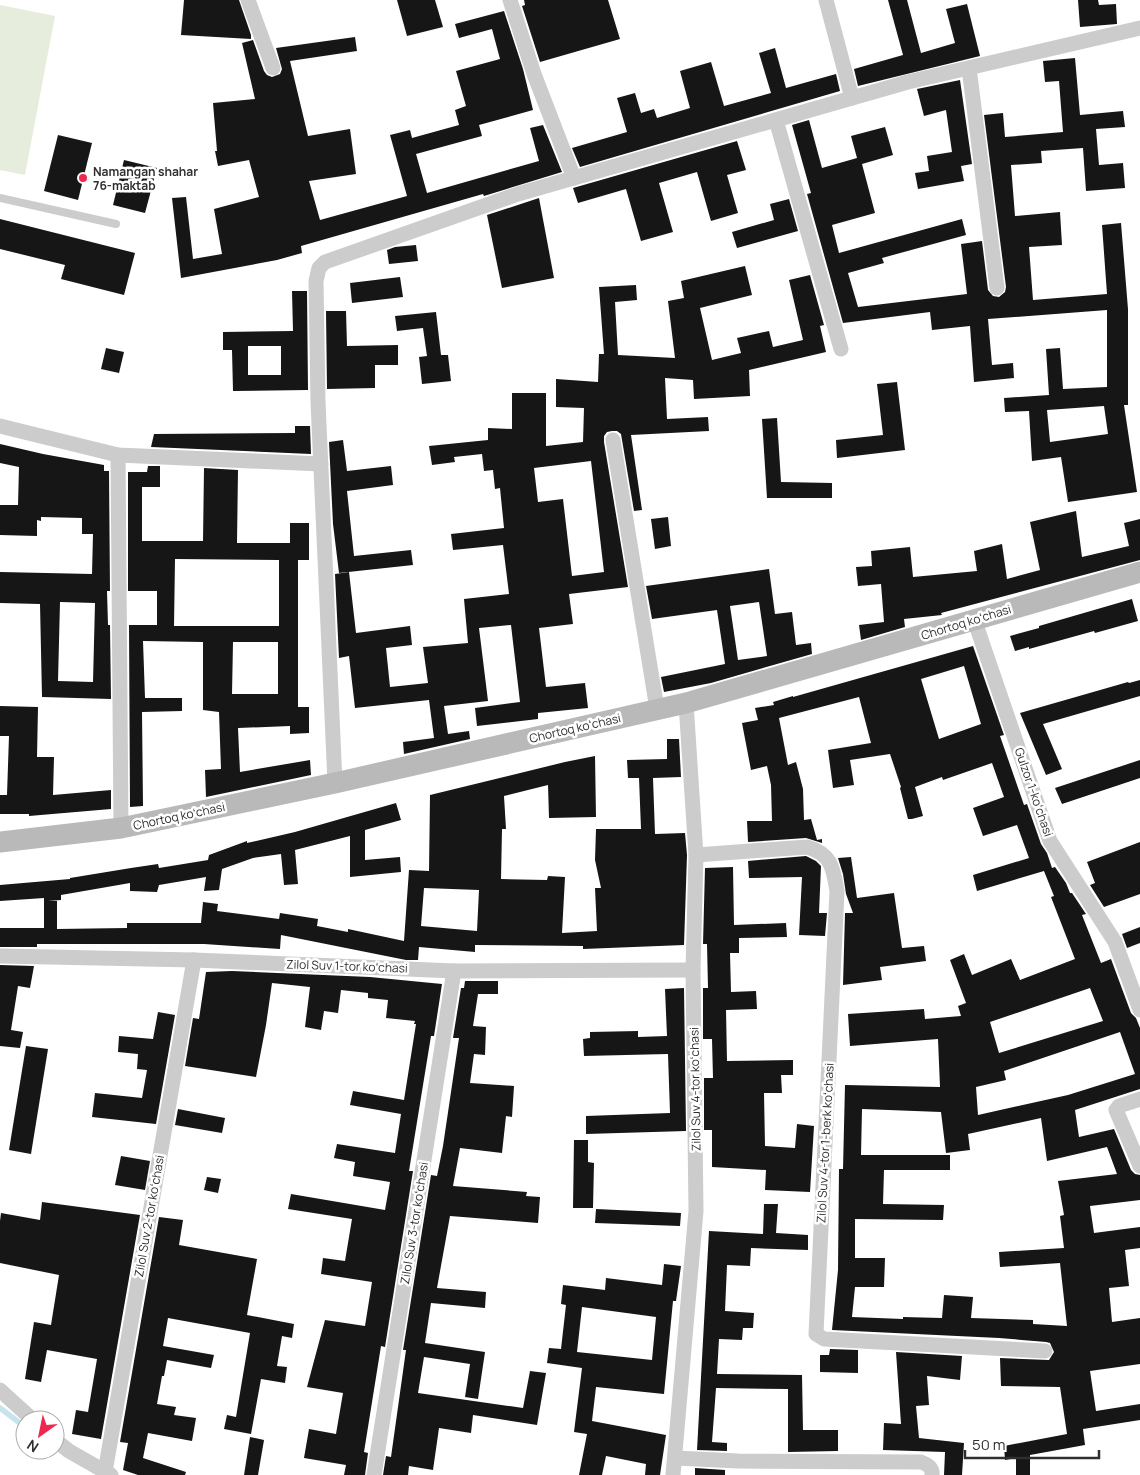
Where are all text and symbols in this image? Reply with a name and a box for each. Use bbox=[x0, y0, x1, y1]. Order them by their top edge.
place label: Namangan shahar 76-maktab bbox=[93, 163, 198, 194]
marker: Namangan shahar 76-maktab bbox=[77, 172, 89, 184]
street label: Chortoq koʻchasi bbox=[919, 600, 1013, 644]
street label: Chortoq koʻchasi bbox=[528, 709, 622, 747]
street label: Gulzor 1-koʻchasi bbox=[1011, 745, 1057, 839]
street label: Chortoq koʻchasi bbox=[132, 798, 226, 834]
street label: Zilol Suv 1-tor koʻchasi bbox=[286, 955, 408, 977]
street label: Zilol Suv 4-tor koʻchasi bbox=[685, 1027, 705, 1151]
street label: Zilol Suv 4-tor 1-berk koʻchasi bbox=[812, 1062, 838, 1224]
street label: Zilol Suv 2-tor koʻchasi bbox=[130, 1154, 168, 1278]
street label: Zilol Suv 3-tor koʻchasi bbox=[396, 1161, 432, 1285]
north arrow bbox=[15, 1410, 65, 1460]
scale bar bbox=[965, 1428, 1099, 1460]
text: 50 m bbox=[972, 1434, 1006, 1455]
text: N bbox=[23, 1436, 42, 1457]

